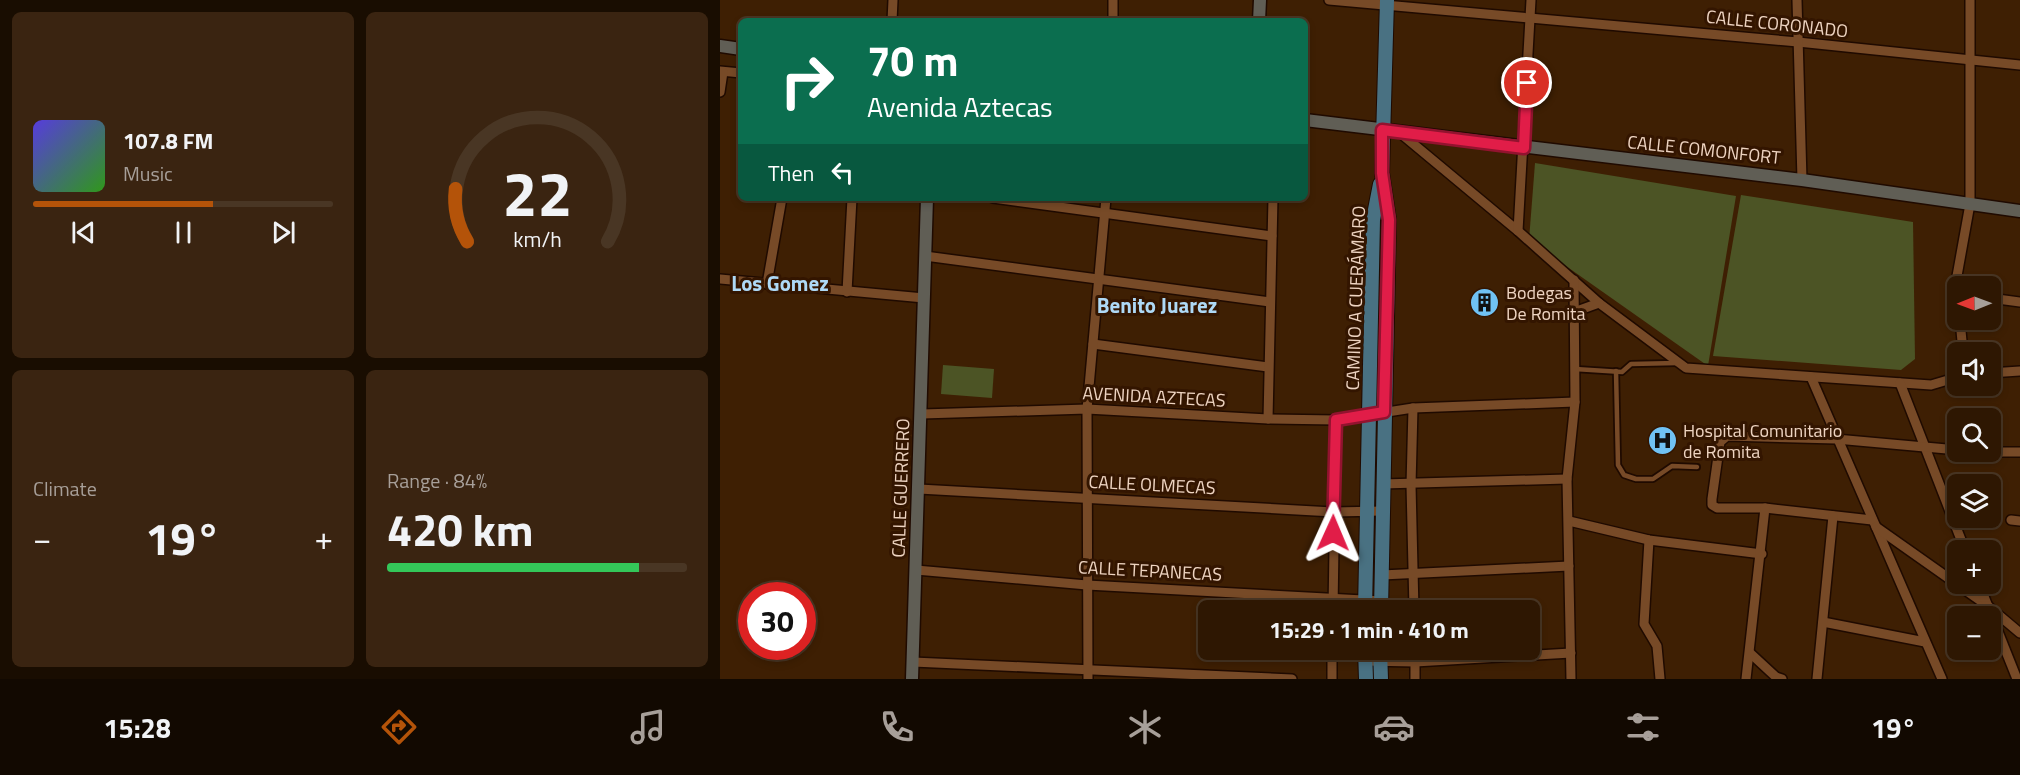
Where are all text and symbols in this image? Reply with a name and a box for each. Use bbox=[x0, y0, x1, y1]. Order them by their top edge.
street label: CALLE CORONADO bbox=[1705, 3, 1849, 44]
text: 70 m bbox=[867, 28, 959, 92]
icon: right bbox=[768, 42, 846, 120]
pin bbox=[1501, 57, 1552, 108]
icon: arrive bbox=[1510, 66, 1543, 99]
text: Avenida Aztecas bbox=[867, 86, 1053, 127]
text: 107.8 FM bbox=[123, 124, 213, 158]
street label: CALLE COMONFORT bbox=[1626, 128, 1782, 171]
text: 22 bbox=[502, 145, 572, 240]
text: Then bbox=[768, 156, 814, 190]
icon: left bbox=[826, 156, 859, 189]
text: Music bbox=[123, 158, 173, 189]
street label: CAMINO A CUERÁMARO bbox=[1339, 205, 1372, 391]
icon: previous bbox=[67, 216, 100, 249]
icon: pause bbox=[167, 216, 200, 249]
icon: next bbox=[267, 216, 300, 249]
text: km/h bbox=[513, 223, 561, 255]
district label: Los Gomez bbox=[731, 267, 829, 299]
north arrow bbox=[1947, 276, 2001, 330]
map controls bbox=[1947, 276, 2001, 660]
place label: Bodegas De Romita bbox=[1506, 279, 1585, 327]
building icon: Bodegas De Romita bbox=[1469, 287, 1501, 319]
district label: Benito Juarez bbox=[1097, 289, 1217, 321]
button: sound bbox=[1947, 342, 2001, 396]
street label: AVENIDA AZTECAS bbox=[1082, 379, 1226, 414]
button: search bbox=[1947, 408, 2001, 462]
place label: Hospital Comunitario de Romita bbox=[1683, 417, 1842, 465]
street label: CALLE GUERRERO bbox=[885, 418, 916, 558]
hospital icon: Hospital Comunitario de Romita bbox=[1646, 425, 1678, 457]
text: Range · 84% bbox=[387, 465, 487, 496]
street label: CALLE OLMECAS bbox=[1088, 468, 1216, 501]
text: Climate bbox=[33, 473, 97, 504]
button: layers bbox=[1947, 474, 2001, 528]
text: 420 km bbox=[387, 495, 533, 563]
position arrow bbox=[1301, 501, 1365, 565]
text: 19° bbox=[145, 504, 221, 572]
text: − bbox=[33, 513, 51, 563]
text: + bbox=[315, 513, 333, 563]
button: + bbox=[1947, 540, 2001, 594]
street label: CALLE TEPANECAS bbox=[1077, 553, 1223, 588]
speed limit sign: 30 bbox=[738, 582, 816, 660]
button: − bbox=[1947, 606, 2001, 660]
text: 15:29 · 1 min · 410 m bbox=[1269, 613, 1469, 647]
icon: directions bbox=[378, 706, 420, 748]
icon: music bbox=[627, 706, 669, 748]
icon: phone bbox=[876, 706, 918, 748]
icon: climate bbox=[1124, 706, 1166, 748]
icon: car bbox=[1373, 706, 1415, 748]
icon: filters bbox=[1622, 706, 1664, 748]
text: 15:28 bbox=[103, 707, 171, 748]
text: 19° bbox=[1871, 707, 1916, 748]

